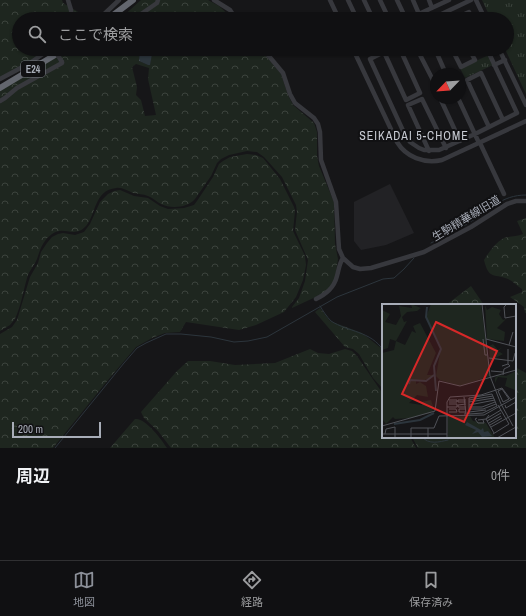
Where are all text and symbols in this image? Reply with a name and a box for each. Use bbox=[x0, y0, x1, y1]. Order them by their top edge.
search box bbox=[12, 12, 514, 56]
icon: search bbox=[26, 23, 48, 45]
text: ここで検索 bbox=[58, 24, 133, 45]
road number: E24 bbox=[21, 61, 45, 77]
north arrow bbox=[430, 68, 466, 104]
district label: SEIKADAI 5-CHOME bbox=[359, 128, 469, 144]
street label: 生駒精華線旧道 bbox=[429, 192, 503, 244]
inset map bbox=[382, 304, 516, 438]
scale bar bbox=[12, 420, 101, 439]
text: 200 m bbox=[18, 422, 43, 436]
text: 周辺 bbox=[16, 464, 50, 487]
text: 0件 bbox=[491, 467, 510, 484]
tab: 地図 bbox=[73, 569, 95, 609]
tab: 経路 bbox=[241, 569, 263, 609]
tab: 保存済み bbox=[409, 569, 453, 609]

